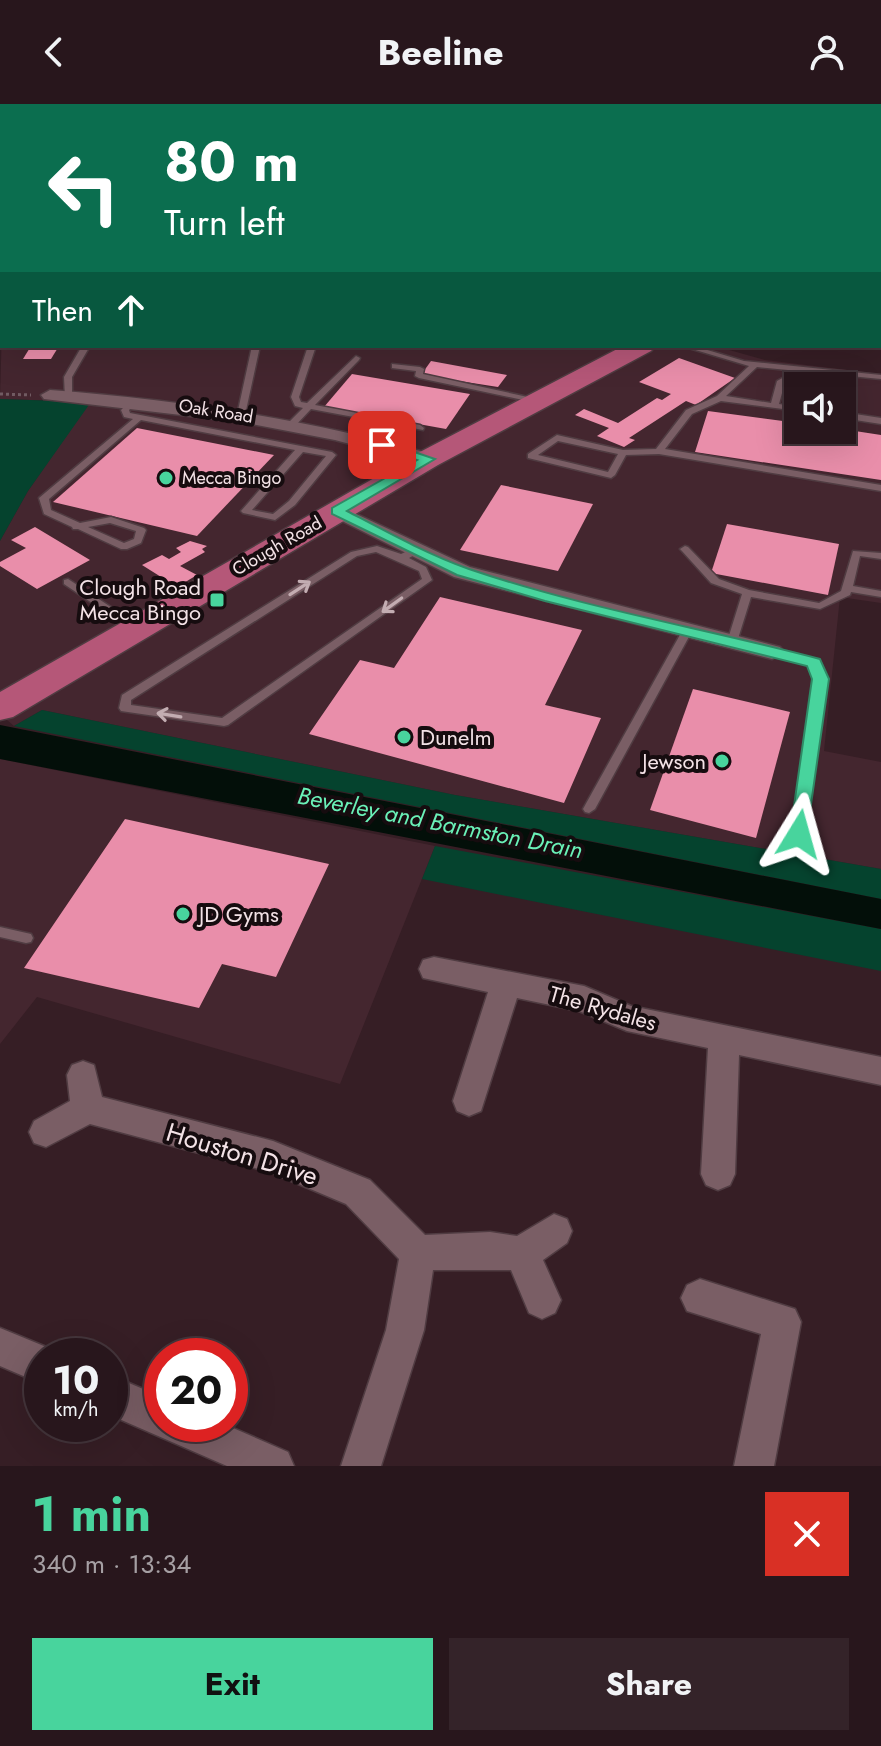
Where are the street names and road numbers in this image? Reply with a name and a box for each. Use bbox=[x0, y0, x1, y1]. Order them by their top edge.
street label: Oak Road bbox=[177, 392, 255, 430]
street label: Clough Road bbox=[227, 510, 327, 582]
street label: The Rydales bbox=[546, 977, 660, 1039]
street label: Houston Drive bbox=[162, 1113, 322, 1195]

